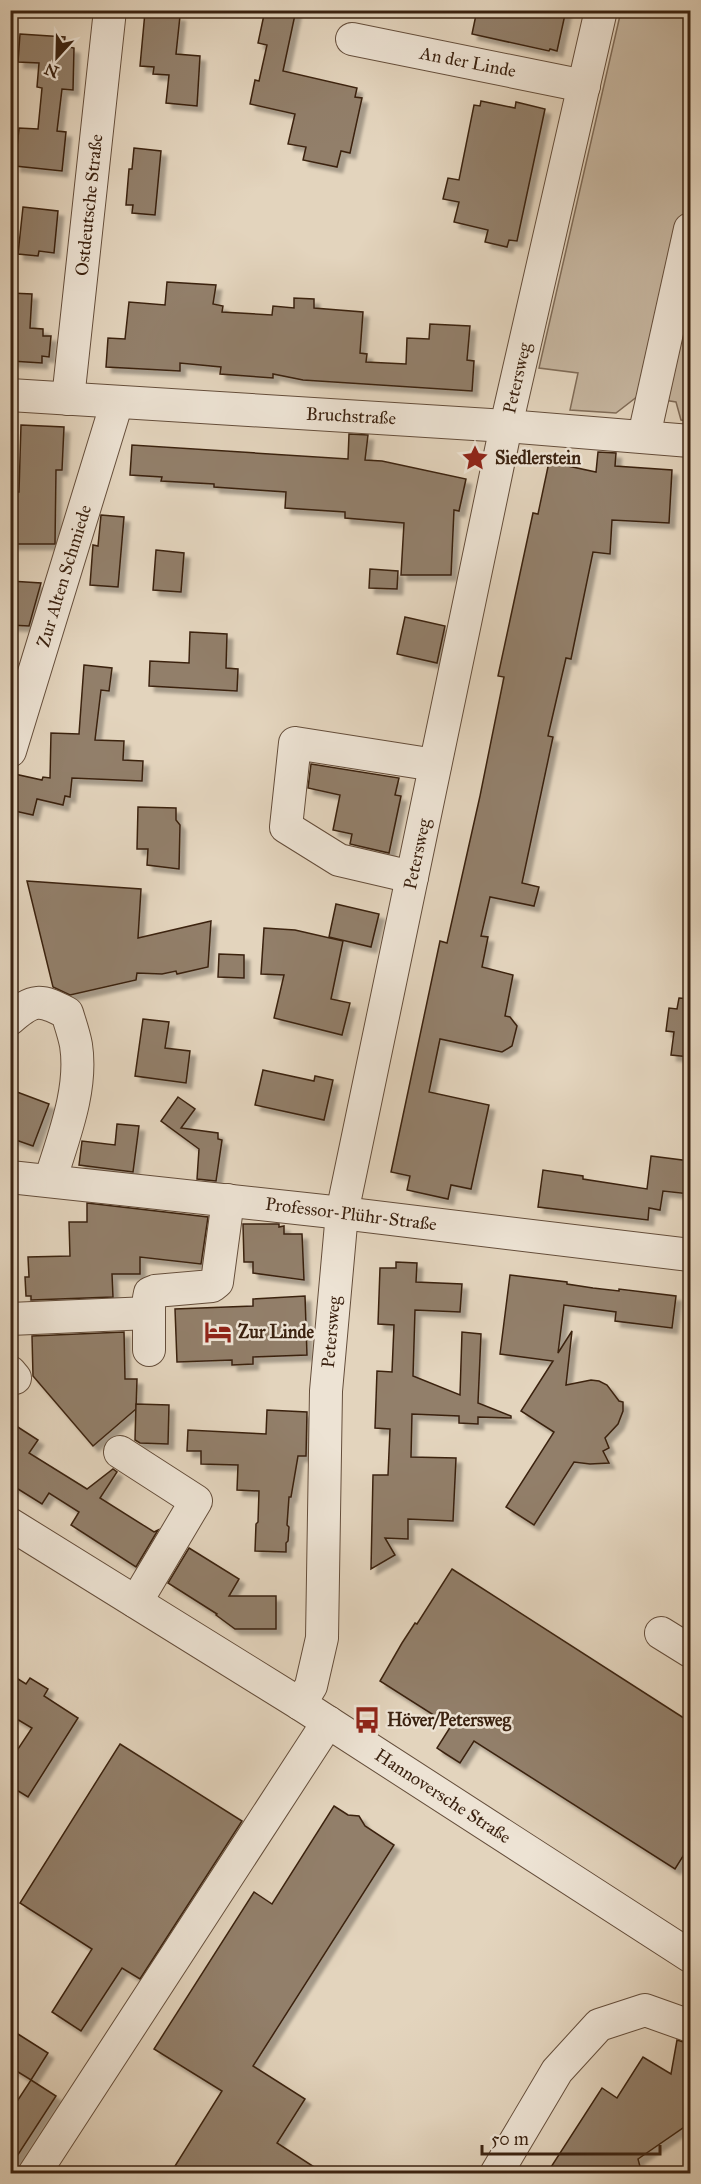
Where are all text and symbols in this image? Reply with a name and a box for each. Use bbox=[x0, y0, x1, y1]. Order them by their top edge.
north arrow bbox=[27, 27, 87, 87]
street label: An der Linde bbox=[417, 42, 518, 82]
text: N bbox=[41, 59, 61, 82]
street label: Ostdeutsche Straße bbox=[71, 133, 107, 277]
street label: Petersweg bbox=[498, 340, 537, 416]
street label: Bruchstraße bbox=[305, 403, 397, 429]
place icon: Siedlerstein bbox=[460, 443, 490, 473]
place label: Siedlerstein bbox=[495, 447, 581, 469]
street label: Zur Alten Schmiede bbox=[32, 502, 96, 650]
street label: Petersweg bbox=[399, 816, 436, 892]
street label: Professor-Plühr-Straße bbox=[264, 1193, 438, 1235]
street label: Petersweg bbox=[317, 1295, 346, 1369]
hotel icon: Zur Linde bbox=[203, 1317, 233, 1347]
place label: Zur Linde bbox=[238, 1321, 314, 1343]
bus stop icon: Höver/Petersweg bbox=[352, 1705, 382, 1735]
place label: Höver/Petersweg bbox=[387, 1709, 512, 1732]
street label: Hannoversche Straße bbox=[371, 1744, 515, 1848]
scale bar bbox=[482, 2118, 660, 2156]
text: 50 m bbox=[491, 2128, 529, 2150]

